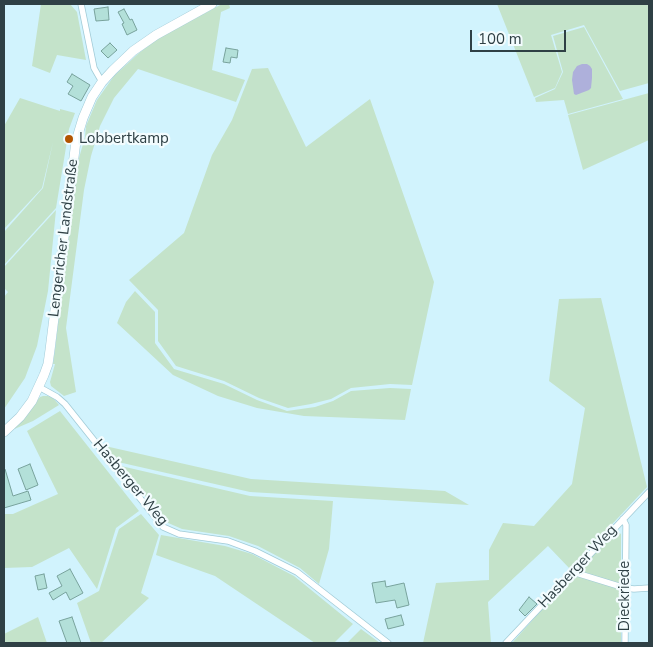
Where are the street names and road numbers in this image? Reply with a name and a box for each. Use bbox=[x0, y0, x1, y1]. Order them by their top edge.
street label: Lengericher Landstraße bbox=[45, 158, 83, 318]
street label: Hasberger Weg bbox=[89, 436, 171, 530]
street label: Hasberger Weg bbox=[535, 522, 621, 612]
street label: Dieckriede bbox=[616, 561, 634, 631]

